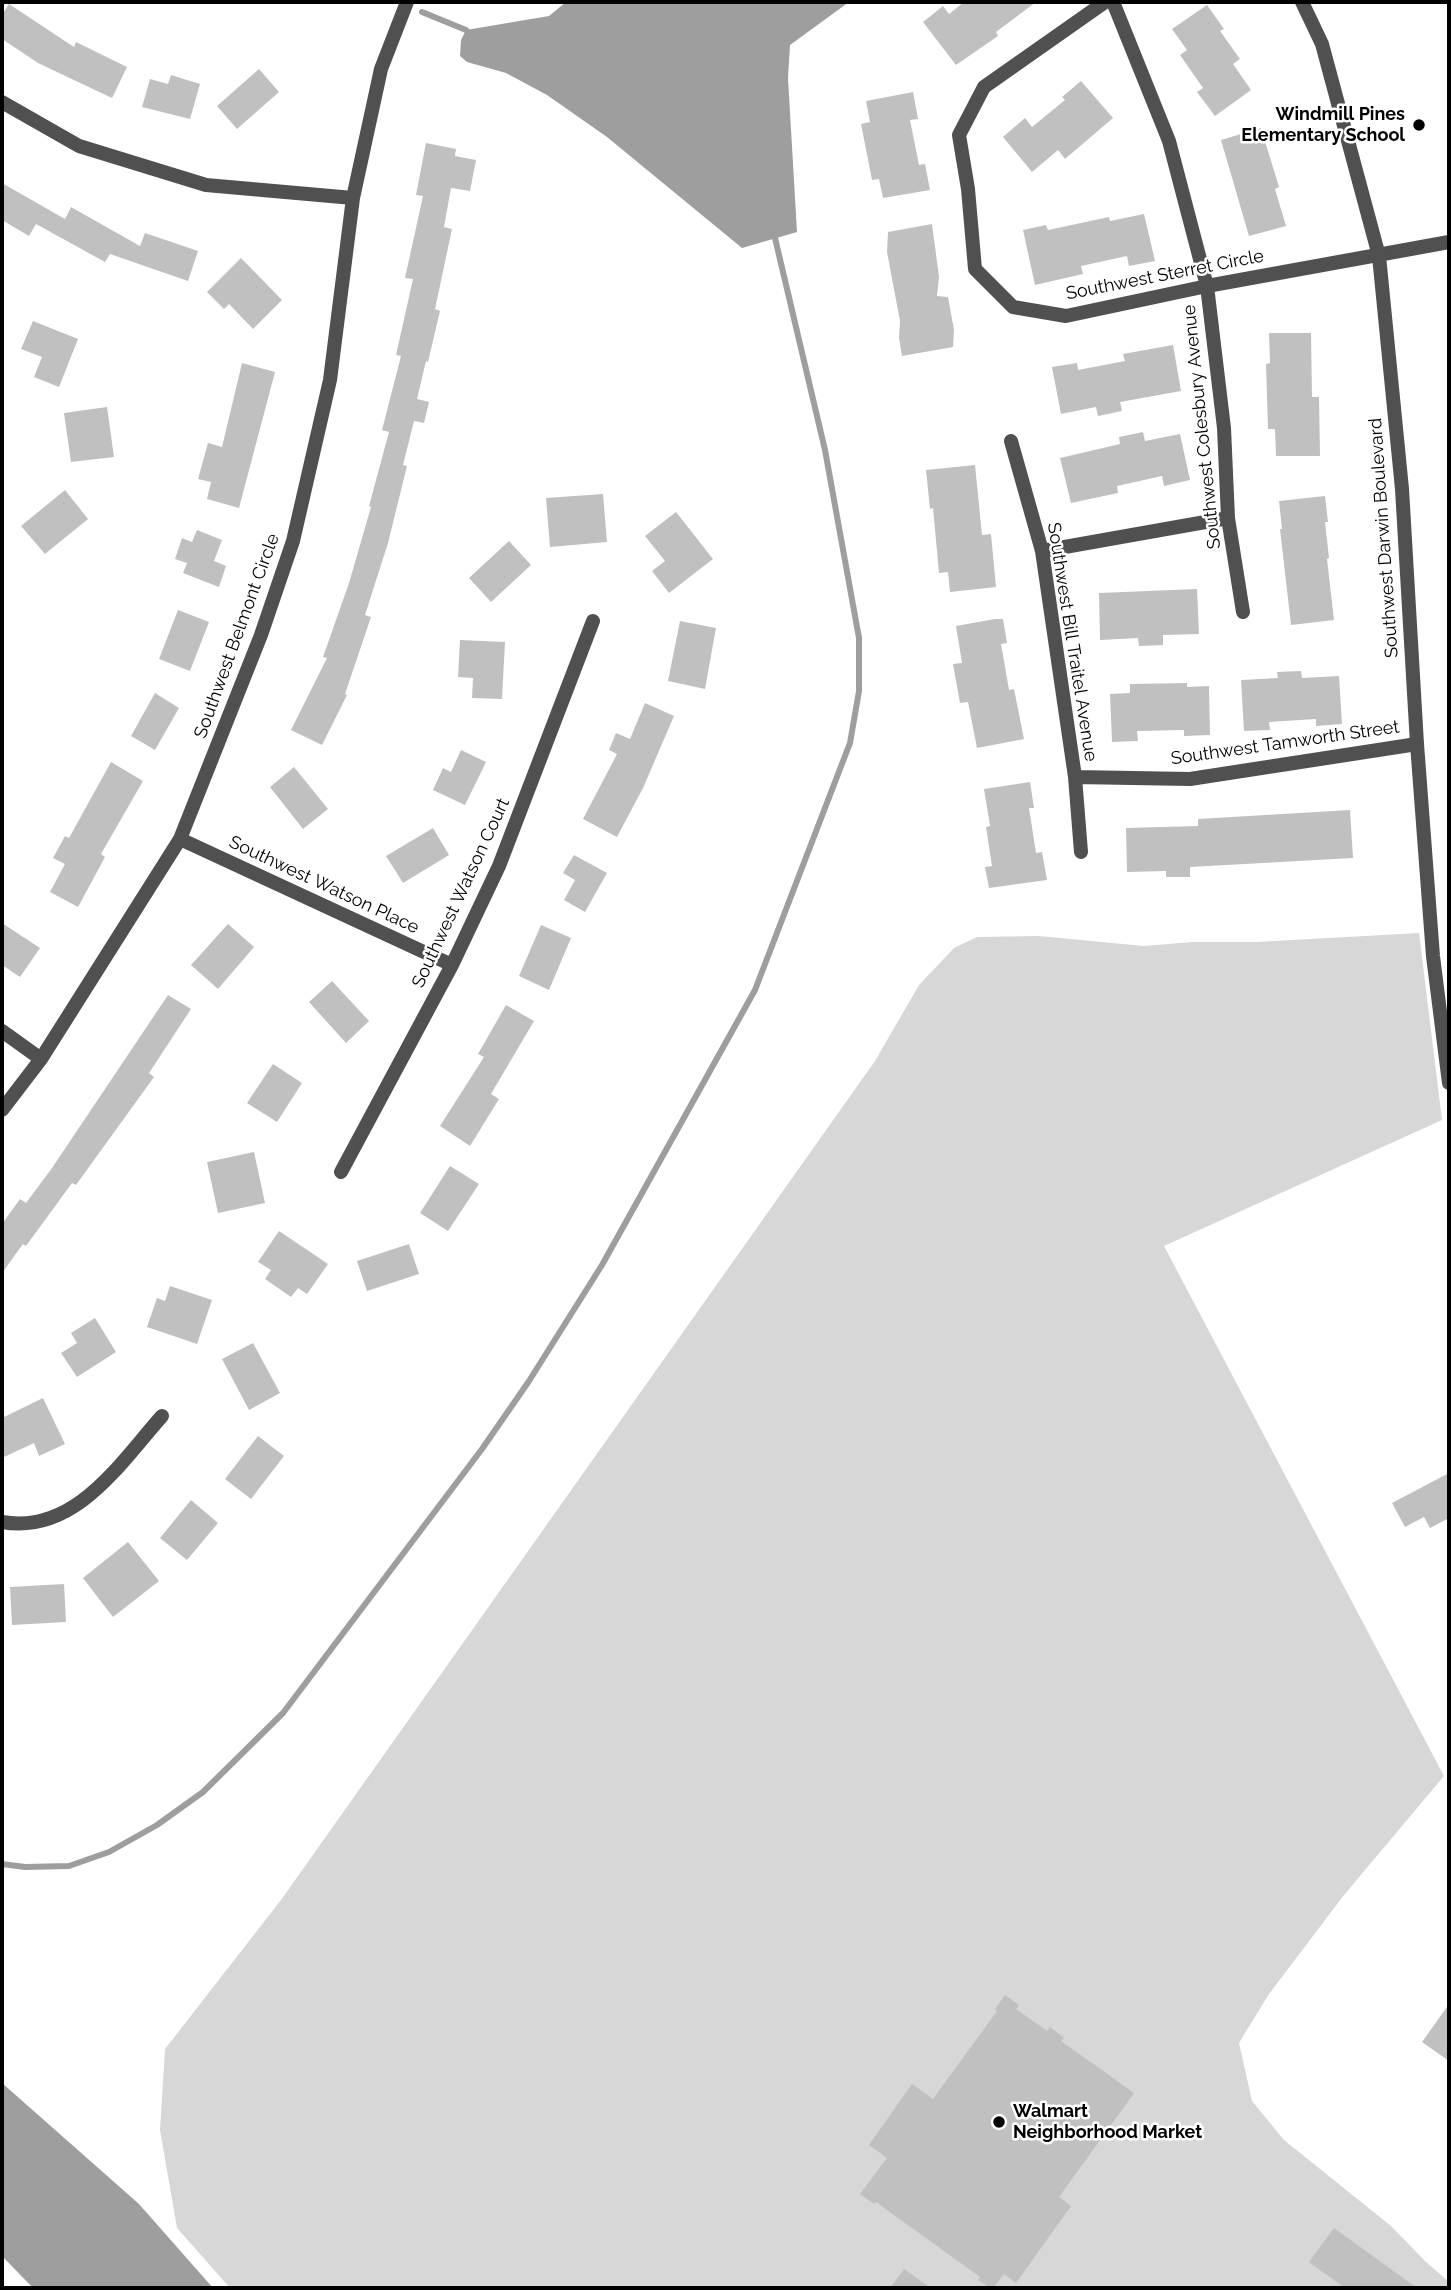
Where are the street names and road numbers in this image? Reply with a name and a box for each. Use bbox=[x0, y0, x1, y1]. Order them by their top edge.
street label: Southwest Sterret Circle bbox=[1064, 245, 1266, 305]
street label: Southwest Colesbury Avenue bbox=[1178, 304, 1226, 550]
street label: Southwest Darwin Boulevard bbox=[1365, 417, 1403, 659]
street label: Southwest Bill Traitel Avenue bbox=[1042, 521, 1102, 763]
street label: Southwest Belmont Circle bbox=[190, 531, 284, 741]
street label: Southwest Tamworth Street bbox=[1169, 716, 1401, 770]
street label: Southwest Watson Court bbox=[407, 795, 515, 991]
street label: Southwest Watson Place bbox=[226, 831, 422, 939]

